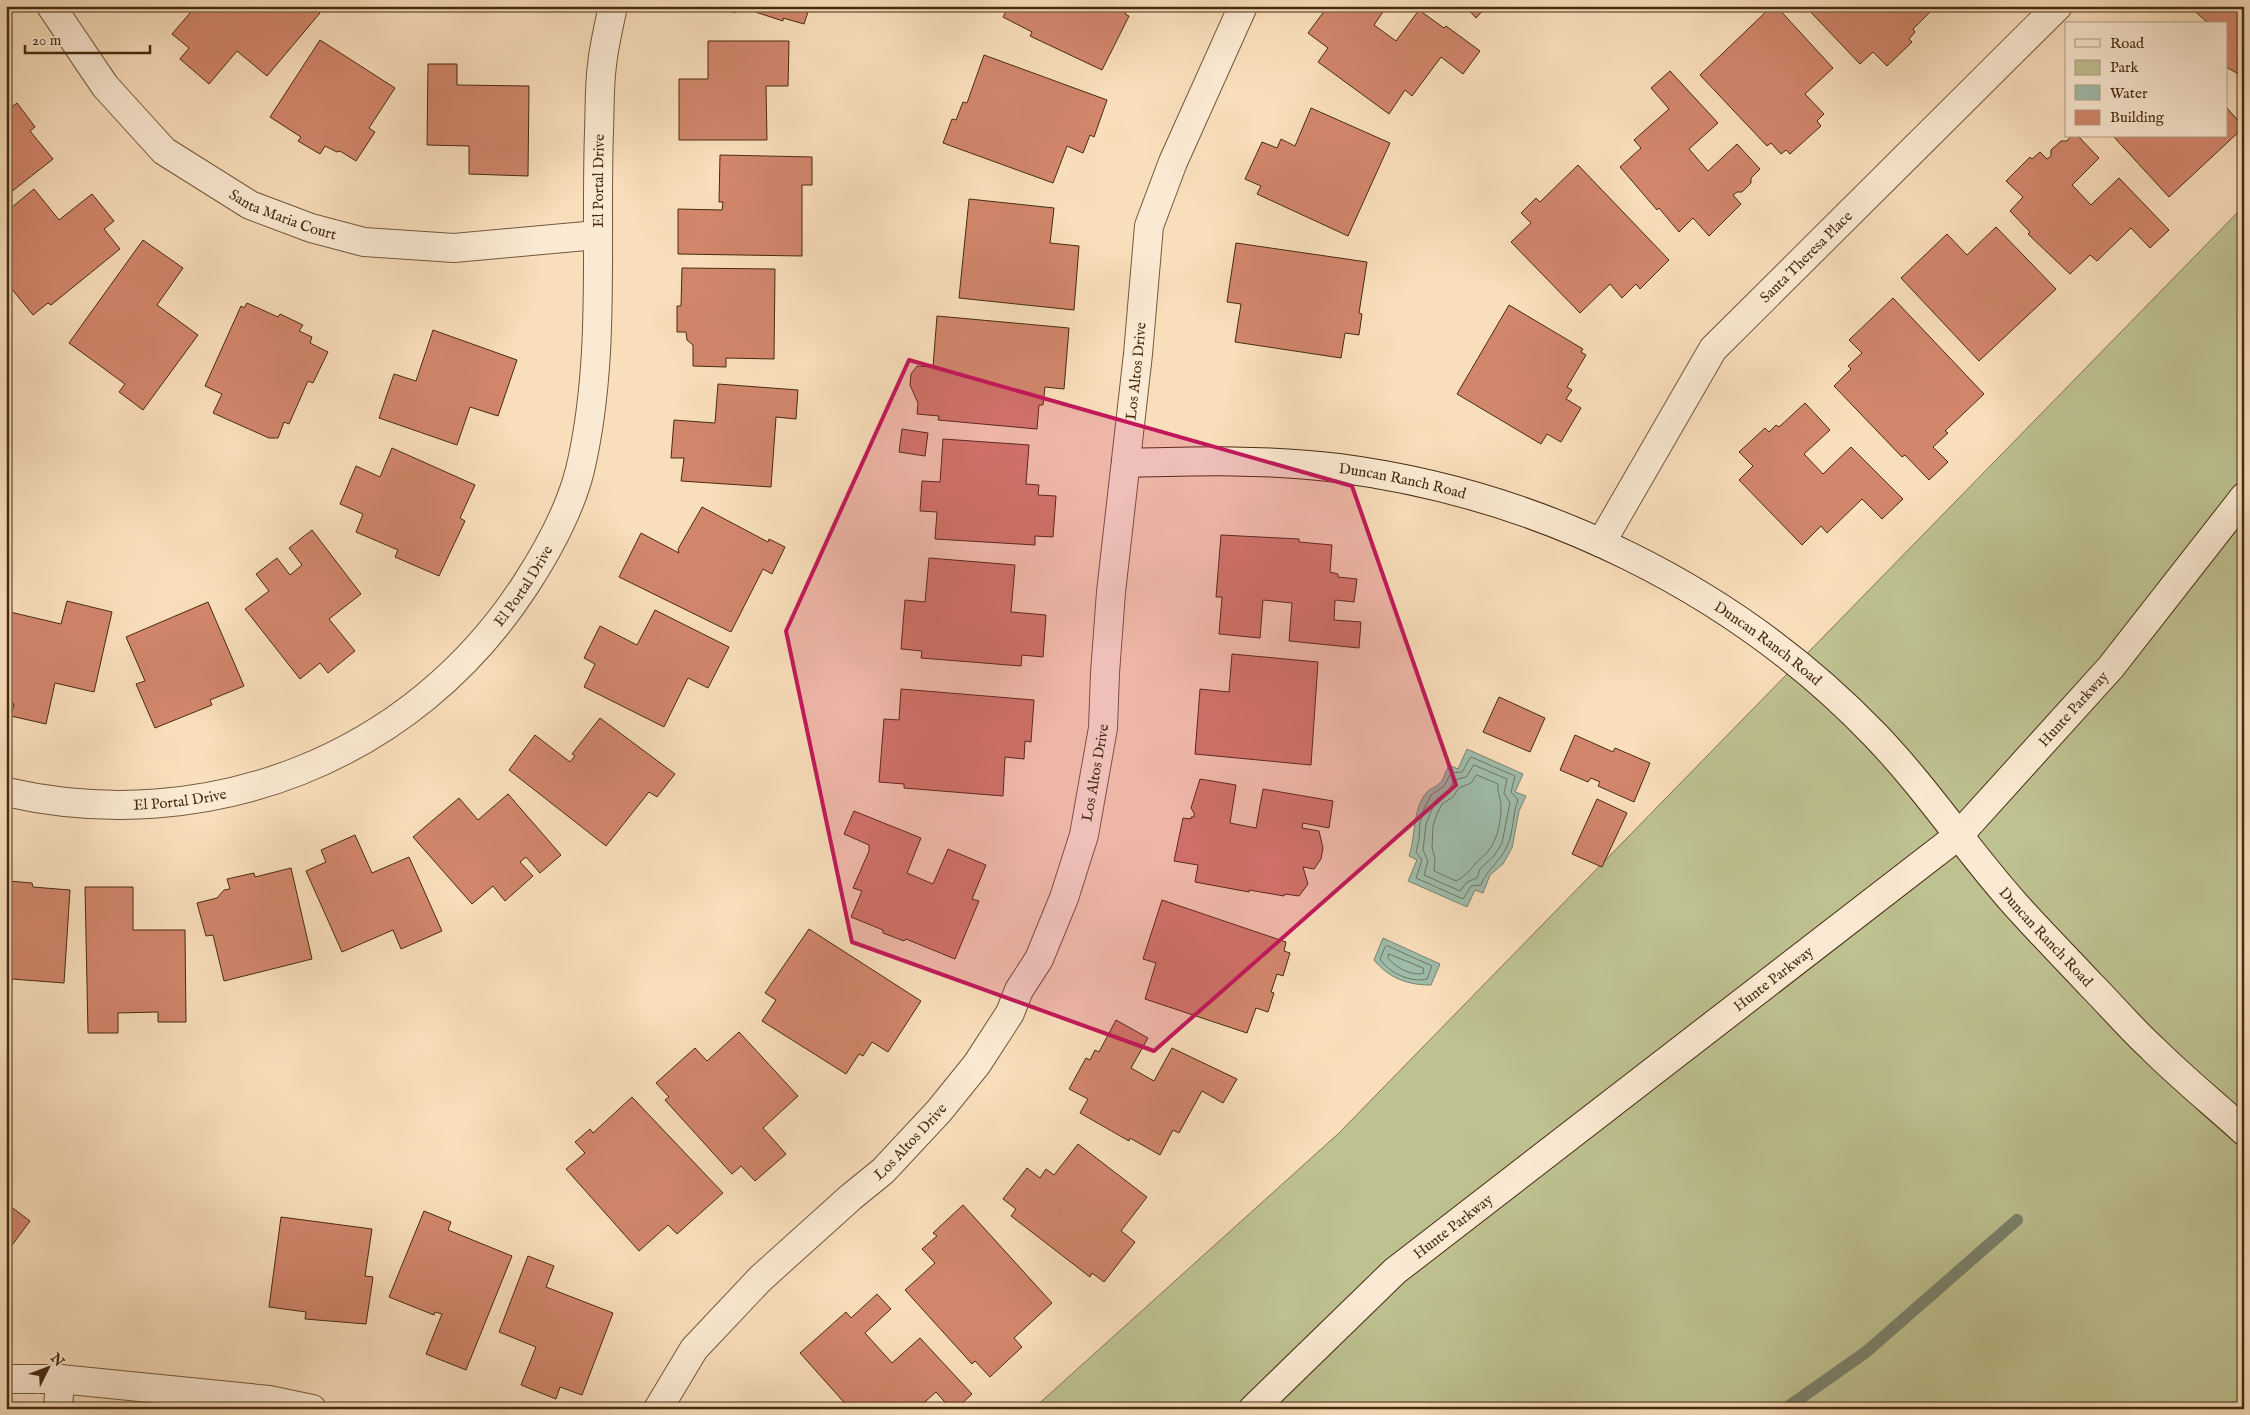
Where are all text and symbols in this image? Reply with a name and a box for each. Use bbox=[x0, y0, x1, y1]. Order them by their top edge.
scale bar bbox=[25, 22, 150, 54]
legend bbox=[2065, 22, 2228, 138]
text: 20 m bbox=[32, 31, 62, 50]
text: Road bbox=[2110, 34, 2145, 53]
text: Park bbox=[2110, 58, 2140, 77]
text: Water bbox=[2110, 84, 2148, 103]
text: Building bbox=[2110, 108, 2165, 127]
street label: El Portal Drive bbox=[589, 134, 609, 228]
street label: Santa Maria Court bbox=[225, 185, 338, 244]
street label: Santa Theresa Place bbox=[1756, 207, 1857, 307]
street label: Los Altos Drive bbox=[1122, 321, 1151, 421]
street label: Duncan Ranch Road bbox=[1338, 459, 1469, 504]
street label: El Portal Drive bbox=[490, 542, 557, 631]
street label: Duncan Ranch Road bbox=[1710, 597, 1826, 690]
street label: Hunte Parkway bbox=[2034, 667, 2113, 751]
street label: Los Altos Drive bbox=[1078, 724, 1113, 823]
street label: El Portal Drive bbox=[133, 784, 228, 815]
street label: Duncan Ranch Road bbox=[1995, 883, 2097, 992]
street label: Hunte Parkway bbox=[1730, 942, 1818, 1016]
street label: Los Altos Drive bbox=[870, 1100, 951, 1185]
street label: Hunte Parkway bbox=[1409, 1190, 1497, 1264]
north arrow bbox=[22, 1342, 72, 1392]
text: N bbox=[46, 1349, 68, 1370]

